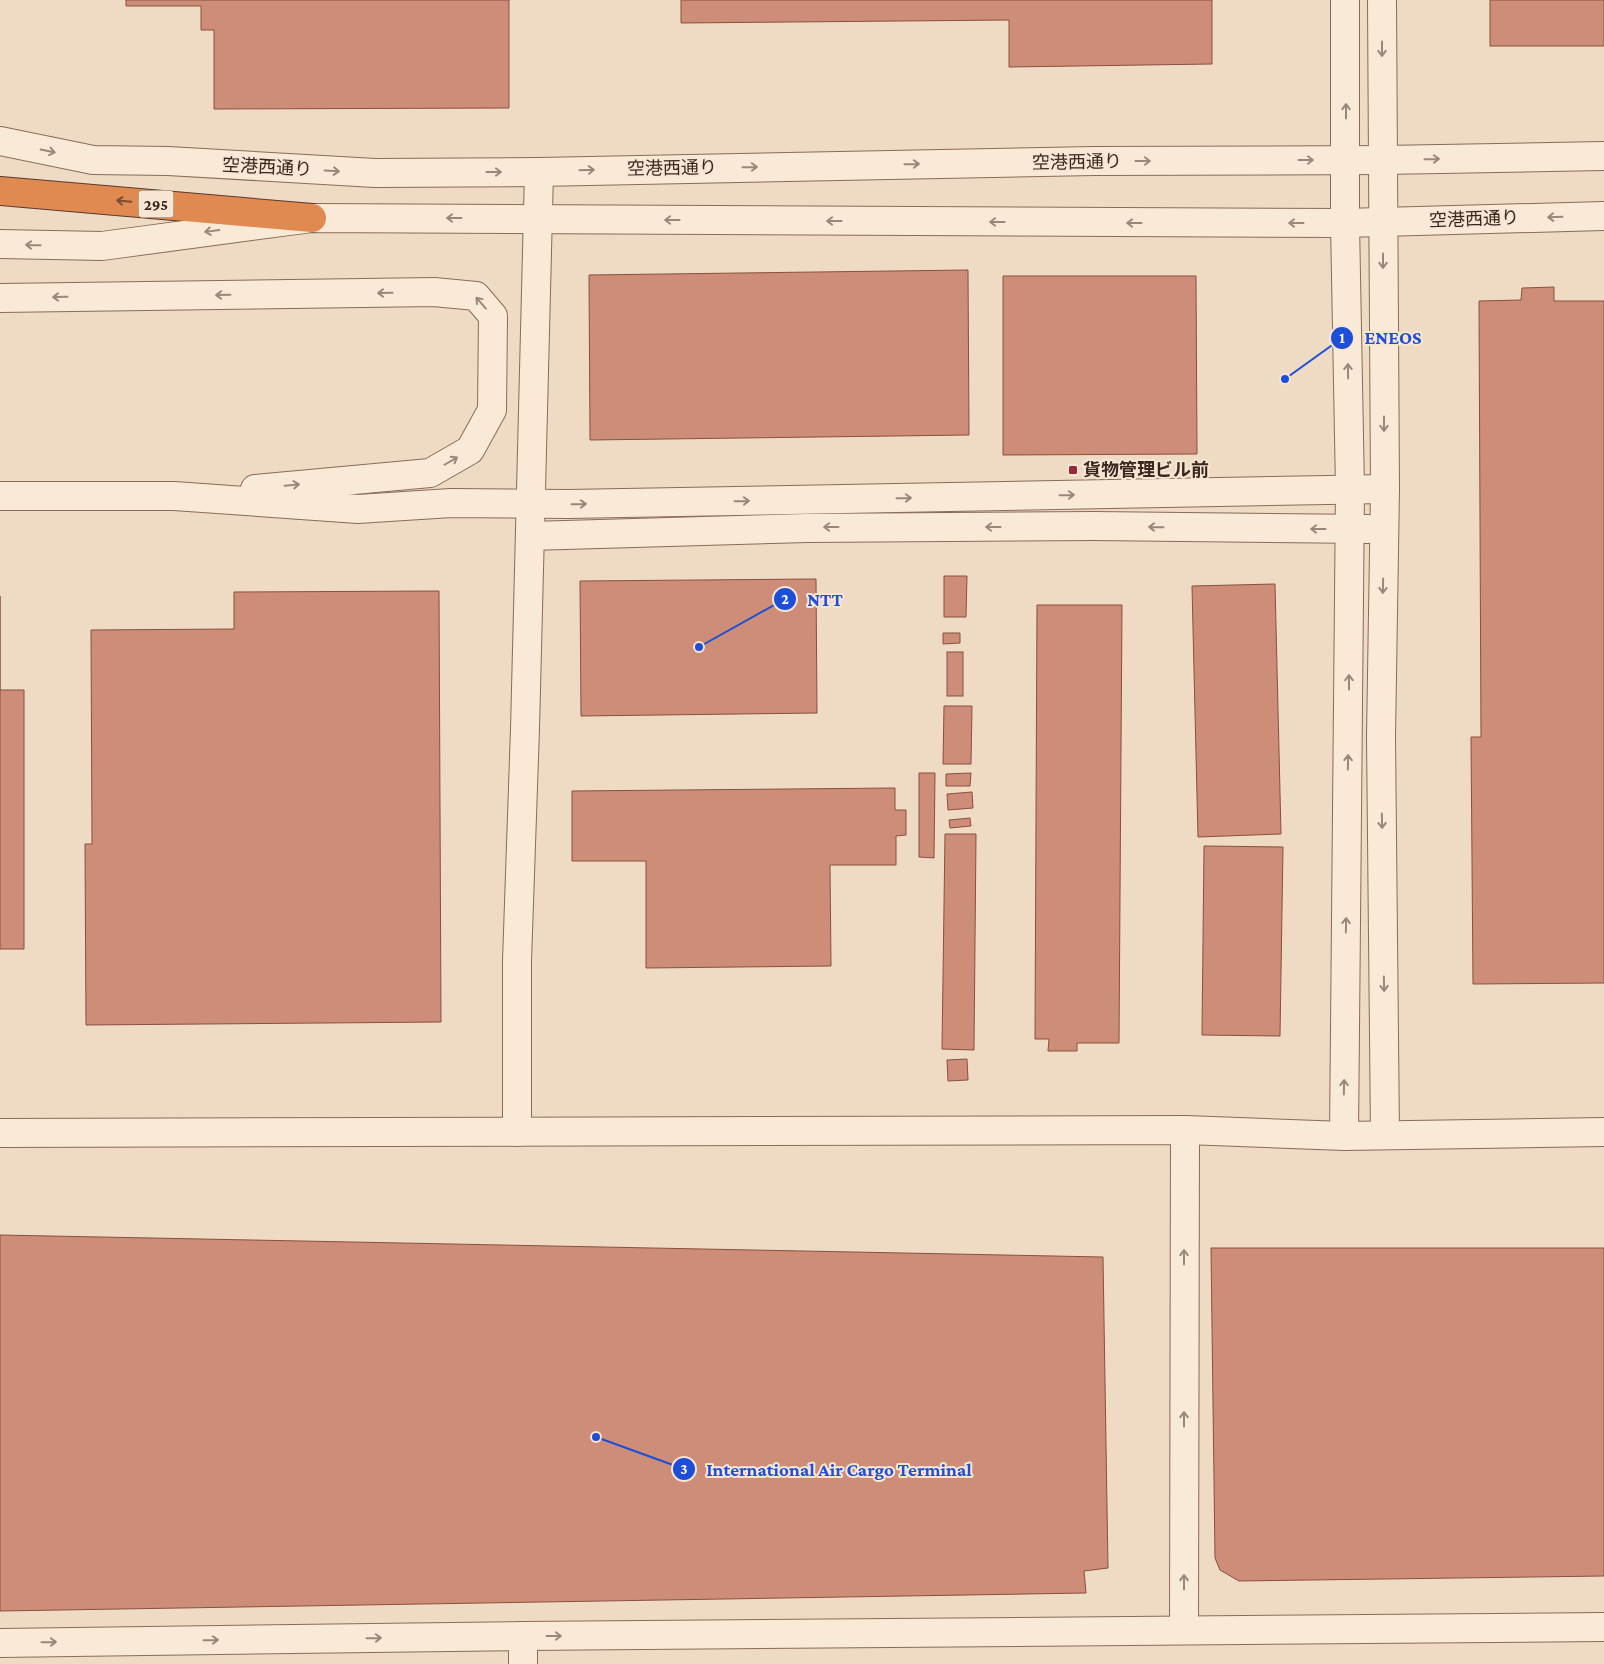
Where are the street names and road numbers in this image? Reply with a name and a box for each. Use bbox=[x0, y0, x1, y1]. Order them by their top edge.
street label: 空港西通り bbox=[1032, 151, 1122, 173]
street label: 空港西通り bbox=[222, 155, 312, 179]
street label: 空港西通り bbox=[627, 157, 717, 179]
road number: 295 bbox=[138, 190, 174, 218]
street label: 空港西通り bbox=[1429, 207, 1519, 231]

